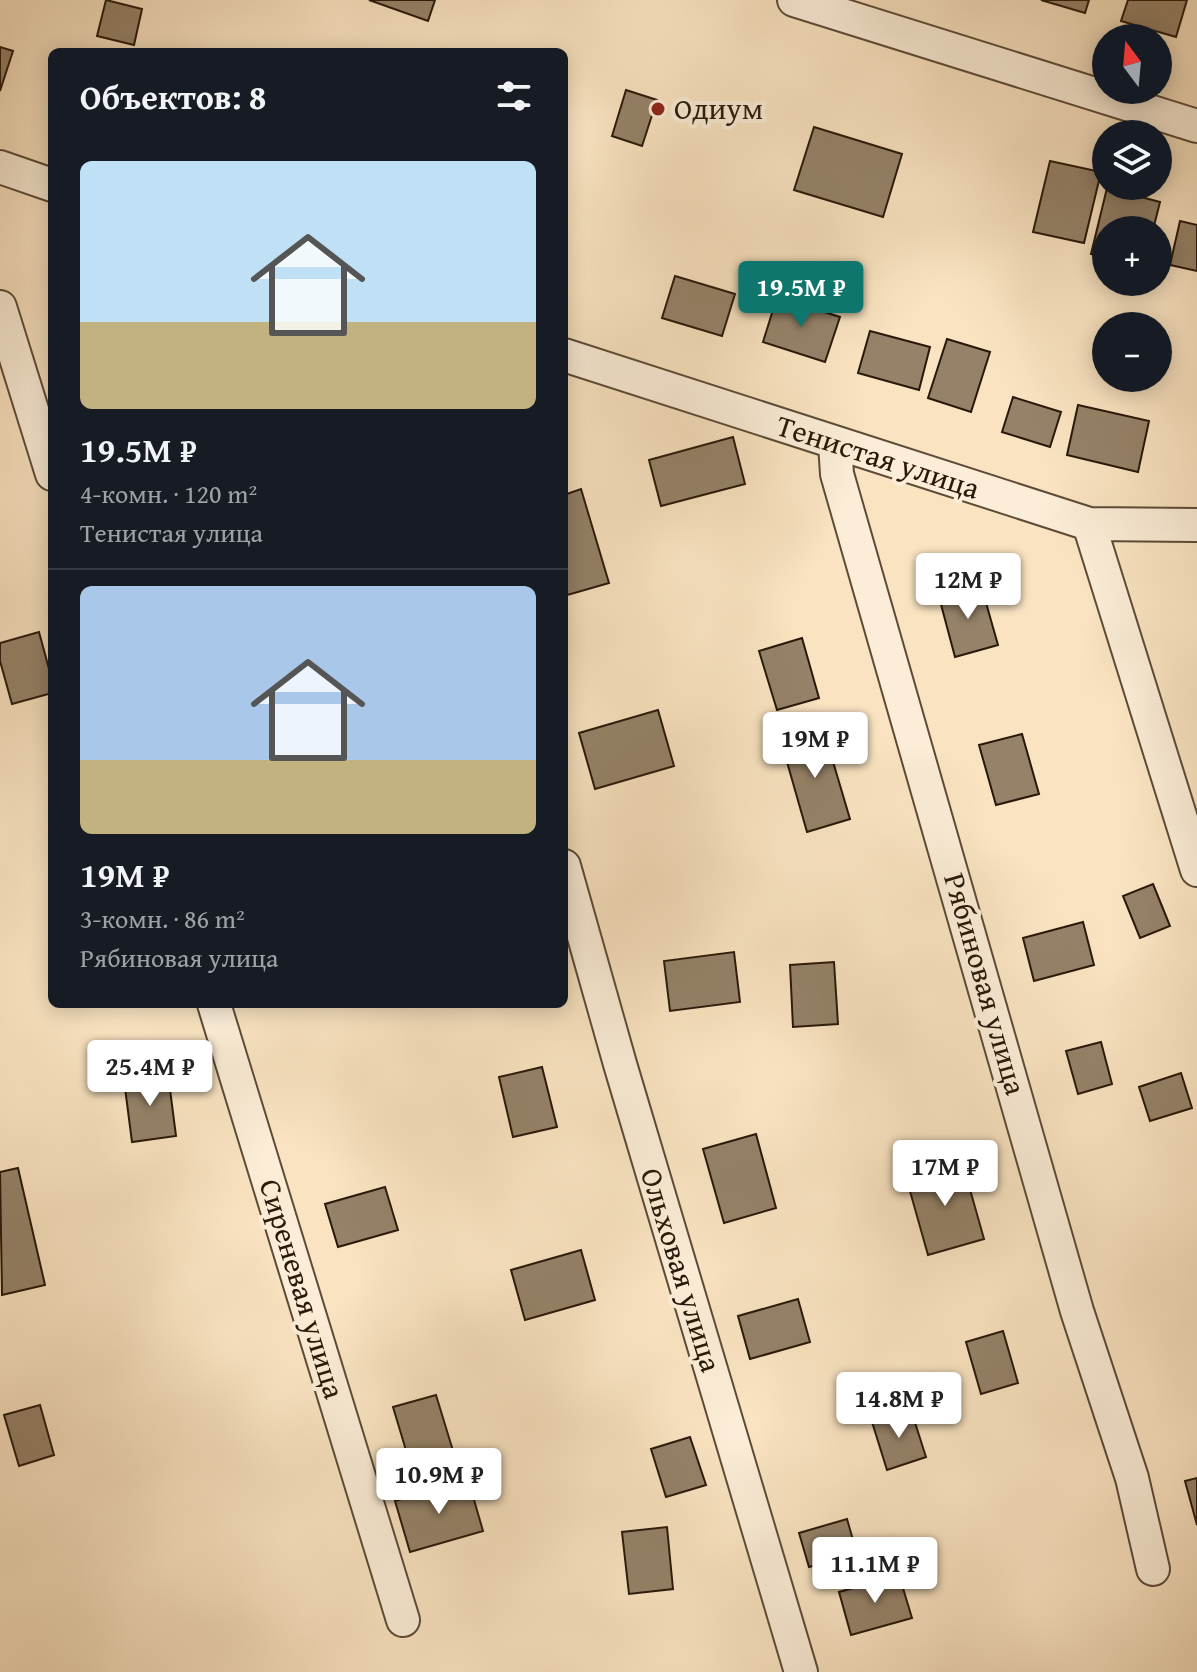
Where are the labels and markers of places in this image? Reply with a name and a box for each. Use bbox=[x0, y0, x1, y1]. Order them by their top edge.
place label: Одиум bbox=[674, 86, 763, 130]
marker: Одиум bbox=[649, 100, 667, 118]
pin: 19.5M ₽ bbox=[727, 261, 875, 329]
pin: 12M ₽ bbox=[912, 553, 1024, 621]
pin: 19M ₽ bbox=[759, 712, 871, 780]
pin: 25.4M ₽ bbox=[76, 1040, 224, 1108]
pin: 17M ₽ bbox=[889, 1140, 1001, 1208]
pin: 14.8M ₽ bbox=[825, 1372, 973, 1440]
pin: 10.9M ₽ bbox=[365, 1448, 513, 1516]
pin: 11.1M ₽ bbox=[801, 1537, 949, 1605]

